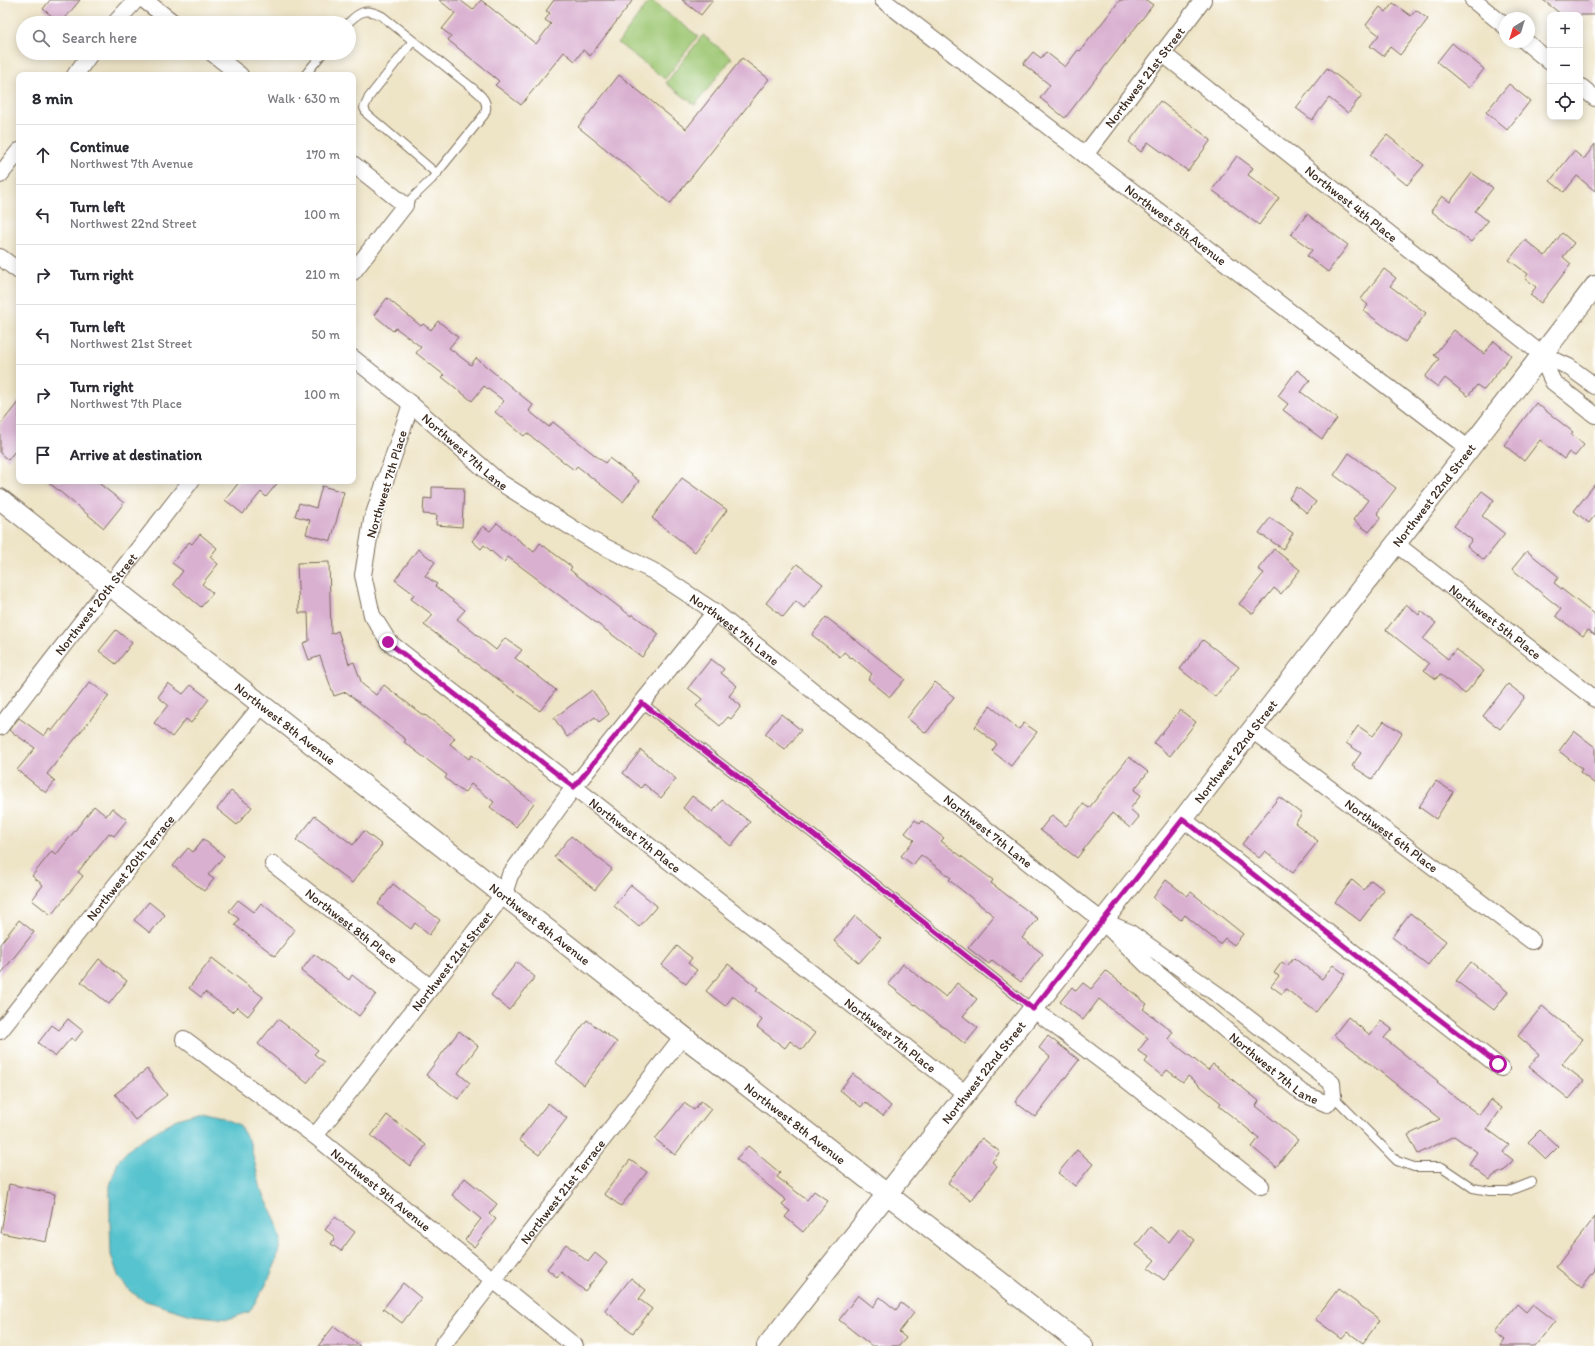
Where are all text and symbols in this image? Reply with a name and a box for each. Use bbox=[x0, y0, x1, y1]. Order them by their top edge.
north arrow bbox=[1499, 12, 1535, 48]
map controls bbox=[1547, 12, 1583, 120]
button: + bbox=[1547, 12, 1583, 48]
search box bbox=[16, 16, 356, 60]
street label: Northwest 21st Street bbox=[1102, 24, 1188, 130]
icon: search bbox=[30, 27, 52, 49]
text: Search here bbox=[62, 29, 137, 47]
button: − bbox=[1547, 48, 1583, 84]
button: locate bbox=[1547, 84, 1583, 120]
text: 8 min bbox=[32, 88, 73, 108]
text: Walk · 630 m bbox=[267, 91, 340, 106]
text: Continue bbox=[70, 138, 129, 156]
icon: ahead bbox=[32, 144, 54, 166]
text: 170 m bbox=[306, 147, 340, 162]
text: Northwest 7th Avenue bbox=[70, 156, 193, 171]
street label: Northwest 4th Place bbox=[1302, 163, 1400, 245]
street label: Northwest 5th Avenue bbox=[1122, 181, 1229, 268]
text: Turn left bbox=[70, 198, 125, 216]
icon: left bbox=[32, 204, 54, 226]
text: 100 m bbox=[304, 207, 340, 222]
text: Northwest 22nd Street bbox=[70, 216, 197, 231]
icon: right bbox=[32, 264, 54, 286]
text: Turn right bbox=[70, 266, 134, 284]
text: 210 m bbox=[305, 267, 340, 282]
text: Turn left bbox=[70, 318, 125, 336]
icon: left bbox=[32, 324, 54, 346]
text: 50 m bbox=[311, 327, 340, 342]
text: Northwest 21st Street bbox=[70, 336, 192, 351]
text: Turn right bbox=[70, 378, 134, 396]
icon: right bbox=[32, 384, 54, 406]
text: 100 m bbox=[304, 387, 340, 402]
text: Northwest 7th Place bbox=[70, 396, 182, 411]
street label: Northwest 7th Lane bbox=[419, 410, 510, 493]
street label: Northwest 7th Place bbox=[363, 428, 410, 540]
street label: Northwest 22nd Street bbox=[1389, 440, 1479, 550]
icon: arrive bbox=[32, 444, 54, 466]
text: Arrive at destination bbox=[70, 446, 202, 464]
street label: Northwest 20th Street bbox=[52, 550, 140, 658]
street label: Northwest 5th Place bbox=[1446, 581, 1544, 662]
street label: Northwest 7th Lane bbox=[687, 590, 782, 669]
route end bbox=[379, 633, 397, 651]
street label: Northwest 8th Avenue bbox=[232, 680, 338, 768]
street label: Northwest 22nd Street bbox=[1191, 697, 1280, 806]
street label: Northwest 7th Lane bbox=[941, 791, 1035, 871]
street label: Northwest 7th Place bbox=[586, 795, 684, 876]
street label: Northwest 6th Place bbox=[1342, 796, 1441, 876]
street label: Northwest 20th Terrace bbox=[83, 812, 177, 924]
street label: Northwest 8th Avenue bbox=[486, 880, 593, 968]
street label: Northwest 8th Place bbox=[302, 885, 400, 967]
street label: Northwest 21st Street bbox=[409, 908, 496, 1014]
street label: Northwest 7th Place bbox=[841, 995, 939, 1076]
street label: Northwest 22nd Street bbox=[939, 1018, 1029, 1127]
street label: Northwest 7th Lane bbox=[1226, 1029, 1321, 1107]
route start bbox=[1489, 1055, 1507, 1073]
street label: Northwest 8th Avenue bbox=[741, 1080, 849, 1167]
street label: Northwest 21st Terrace bbox=[517, 1136, 608, 1247]
street label: Northwest 9th Avenue bbox=[328, 1145, 434, 1234]

